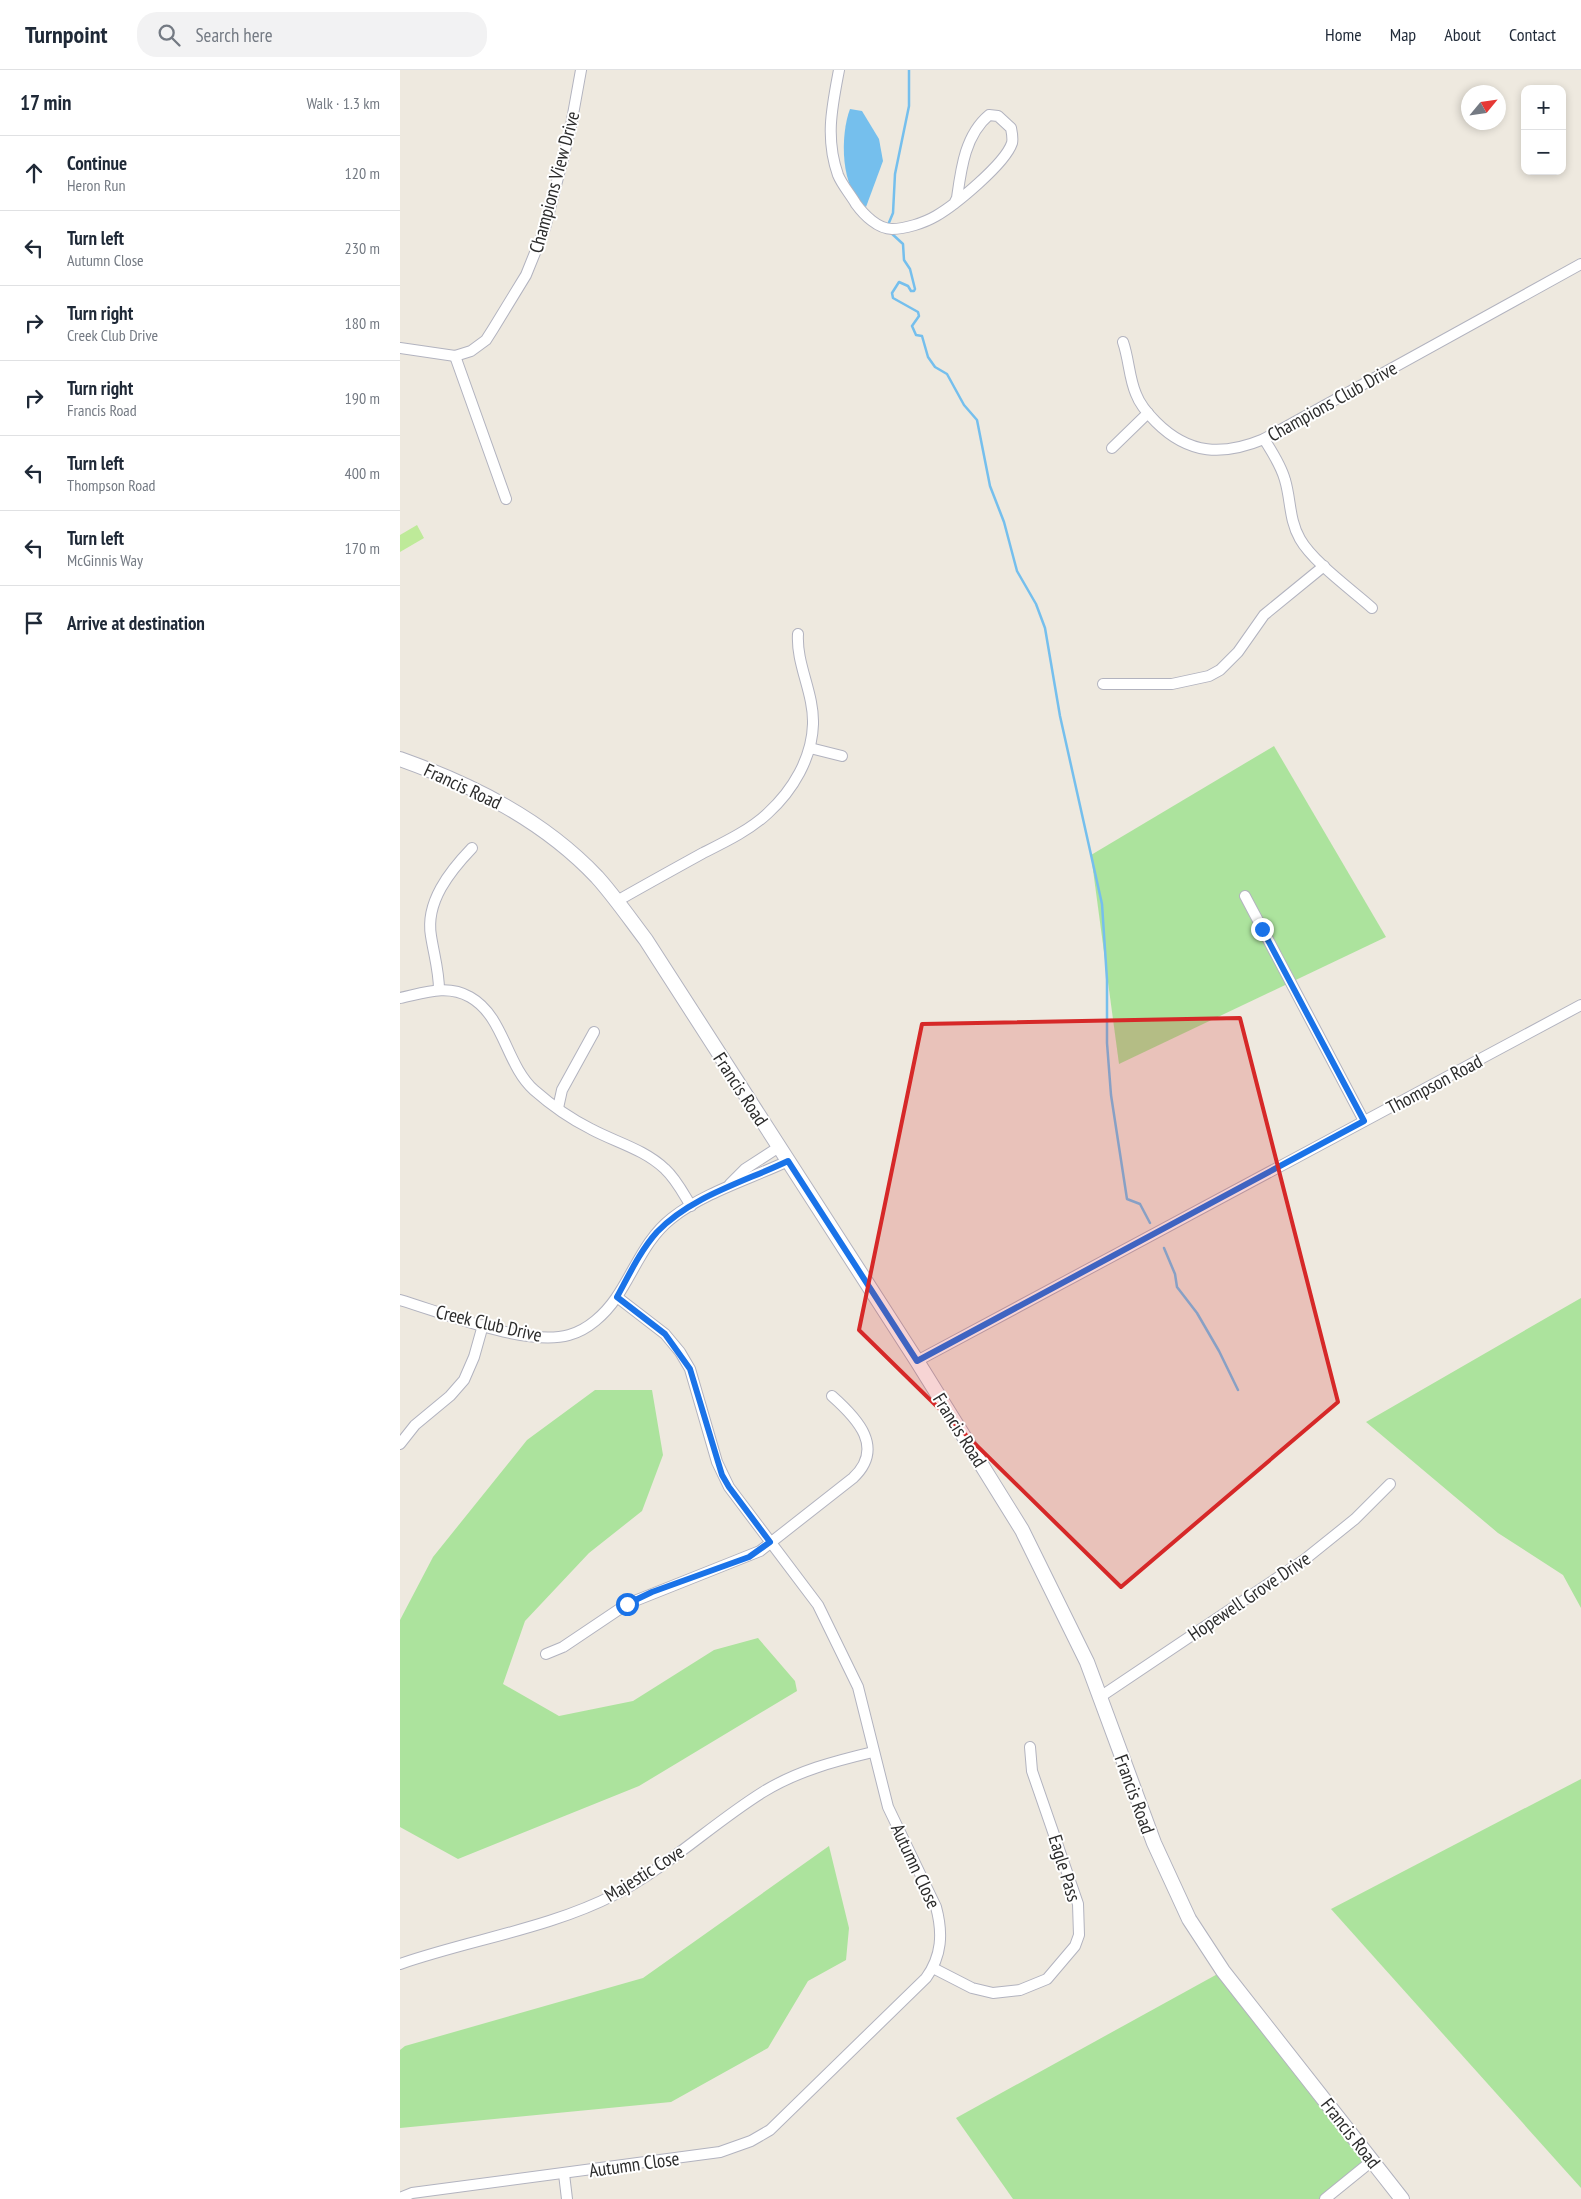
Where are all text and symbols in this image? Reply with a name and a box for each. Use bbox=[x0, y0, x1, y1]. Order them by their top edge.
search box bbox=[137, 12, 487, 57]
text: Turnpoint bbox=[25, 19, 107, 50]
icon: search bbox=[155, 21, 183, 49]
text: Search here bbox=[195, 23, 273, 47]
text: Home bbox=[1325, 23, 1362, 46]
text: Map bbox=[1390, 23, 1416, 46]
text: About bbox=[1444, 23, 1481, 46]
text: Contact bbox=[1509, 23, 1556, 46]
north arrow bbox=[1461, 85, 1506, 130]
map controls bbox=[1521, 85, 1566, 175]
button: + bbox=[1521, 85, 1566, 130]
text: 17 min bbox=[20, 89, 72, 116]
text: Walk · 1.3 km bbox=[306, 93, 380, 113]
street label: Champions View Drive bbox=[524, 108, 585, 256]
button: − bbox=[1521, 130, 1566, 175]
text: Continue bbox=[67, 151, 127, 175]
icon: ahead bbox=[20, 159, 48, 187]
text: 120 m bbox=[345, 163, 380, 183]
text: Heron Run bbox=[67, 175, 126, 195]
text: Turn left bbox=[67, 226, 124, 250]
icon: left bbox=[20, 234, 48, 262]
text: 230 m bbox=[345, 238, 380, 258]
text: Autumn Close bbox=[67, 250, 144, 270]
text: Turn right bbox=[67, 301, 133, 325]
icon: right bbox=[20, 309, 48, 337]
text: 180 m bbox=[345, 313, 380, 333]
text: Creek Club Drive bbox=[67, 325, 158, 345]
street label: Champions Club Drive bbox=[1263, 355, 1401, 447]
text: Turn right bbox=[67, 376, 133, 400]
icon: right bbox=[20, 384, 48, 412]
text: 190 m bbox=[345, 388, 380, 408]
text: Francis Road bbox=[67, 400, 137, 420]
text: Turn left bbox=[67, 451, 124, 475]
icon: left bbox=[20, 459, 48, 487]
text: 400 m bbox=[345, 463, 380, 483]
text: Thompson Road bbox=[67, 475, 156, 495]
text: Turn left bbox=[67, 526, 124, 550]
icon: left bbox=[20, 534, 48, 562]
text: 170 m bbox=[345, 538, 380, 558]
text: McGinnis Way bbox=[67, 550, 143, 570]
icon: arrive bbox=[20, 609, 48, 637]
text: Arrive at destination bbox=[67, 611, 205, 635]
street label: Francis Road bbox=[420, 758, 506, 814]
route end bbox=[1251, 918, 1274, 941]
street label: Francis Road bbox=[708, 1048, 774, 1130]
street label: Thompson Road bbox=[1382, 1049, 1486, 1119]
street label: Creek Club Drive bbox=[434, 1299, 545, 1347]
street label: Francis Road bbox=[928, 1389, 992, 1471]
street label: Hopewell Grove Drive bbox=[1183, 1546, 1315, 1646]
route start bbox=[616, 1593, 639, 1616]
street label: Francis Road bbox=[1110, 1751, 1160, 1837]
street label: Autumn Close bbox=[886, 1820, 946, 1912]
street label: Eagle Pass bbox=[1043, 1832, 1087, 1904]
street label: Majestic Cove bbox=[600, 1839, 688, 1907]
street label: Francis Road bbox=[1316, 2093, 1386, 2173]
street label: Autumn Close bbox=[587, 2146, 681, 2182]

